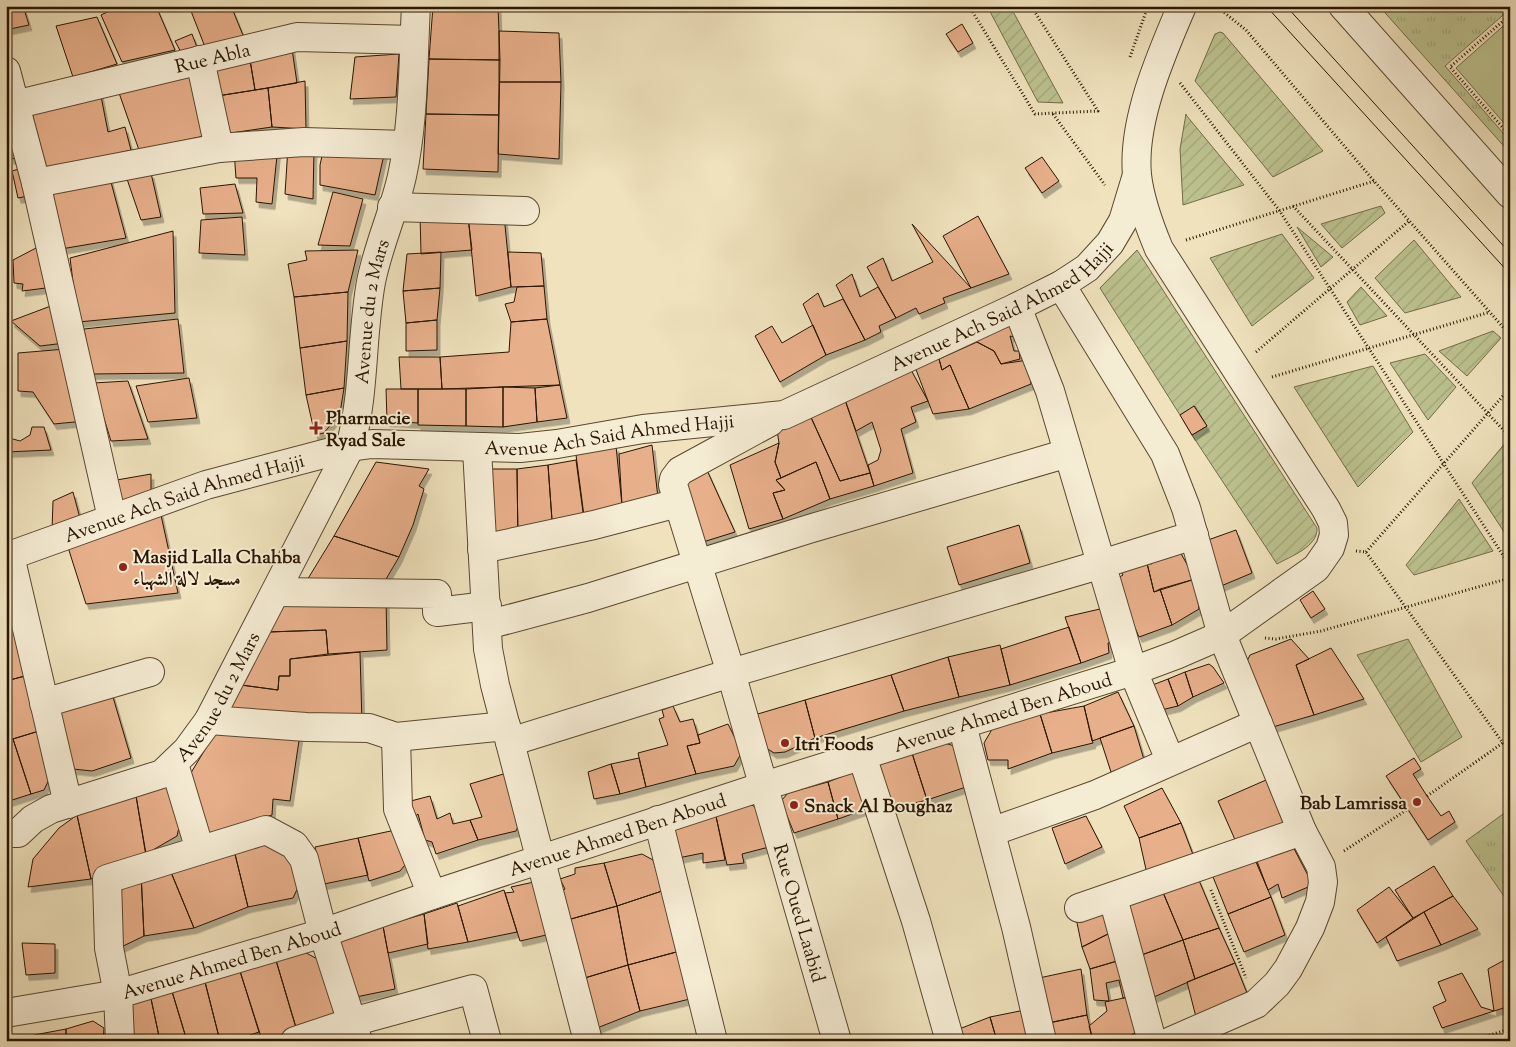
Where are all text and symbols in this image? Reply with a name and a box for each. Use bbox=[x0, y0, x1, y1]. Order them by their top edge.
street label: Rue Abla bbox=[173, 38, 254, 82]
street label: Avenue du 2 Mars bbox=[350, 236, 398, 385]
street label: Avenue Ach Said Ahmed Hajji bbox=[887, 236, 1121, 380]
place label: Pharmacie Ryad Sale bbox=[326, 406, 411, 455]
street label: Avenue Ach Said Ahmed Hajji bbox=[484, 409, 736, 464]
marker: Pharmacie Ryad Sale bbox=[310, 422, 322, 434]
street label: Avenue Ach Said Ahmed Hajji bbox=[61, 449, 308, 551]
place label: Masjid Lalla Chahba مسجد لالة الشهباء bbox=[133, 545, 301, 594]
marker: Masjid Lalla Chahba مسجد لالة الشهباء bbox=[117, 561, 129, 573]
street label: Avenue du 2 Mars bbox=[171, 628, 268, 770]
street label: Avenue Ahmed Ben Aboud bbox=[891, 667, 1116, 761]
place label: Itri Foods bbox=[795, 732, 874, 759]
marker: Itri Foods bbox=[779, 737, 791, 749]
street label: Avenue Ahmed Ben Aboud bbox=[506, 788, 731, 885]
place label: Bab Lamrissa bbox=[1300, 791, 1407, 818]
place label: Snack Al Boughaz bbox=[804, 794, 952, 821]
marker: Bab Lamrissa bbox=[1411, 796, 1423, 808]
marker: Snack Al Boughaz bbox=[788, 799, 800, 811]
street label: Rue Oued Laabid bbox=[765, 841, 831, 986]
street label: Avenue Ahmed Ben Aboud bbox=[119, 917, 346, 1008]

